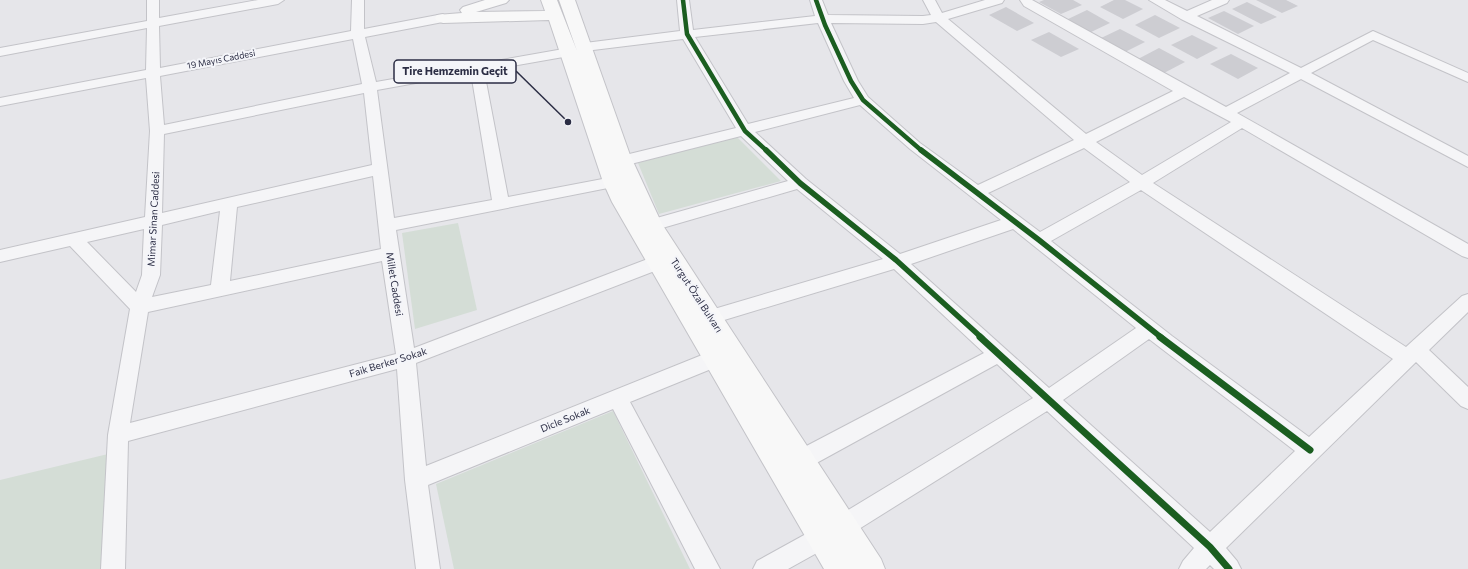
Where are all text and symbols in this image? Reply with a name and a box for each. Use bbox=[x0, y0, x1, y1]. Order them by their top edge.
street label: 19 Mayıs Caddesi bbox=[186, 47, 256, 71]
callout: Tire Hemzemin Geçit bbox=[394, 60, 516, 83]
text: Tire Hemzemin Geçit bbox=[402, 64, 508, 77]
street label: Mimar Sinan Caddesi bbox=[145, 171, 161, 267]
street label: Millet Caddesi bbox=[384, 251, 406, 317]
street label: Turgut Özal Bulvarı bbox=[668, 255, 726, 335]
street label: Faik Berker Sokak bbox=[348, 344, 429, 380]
street label: Dicle Sokak bbox=[538, 403, 592, 434]

